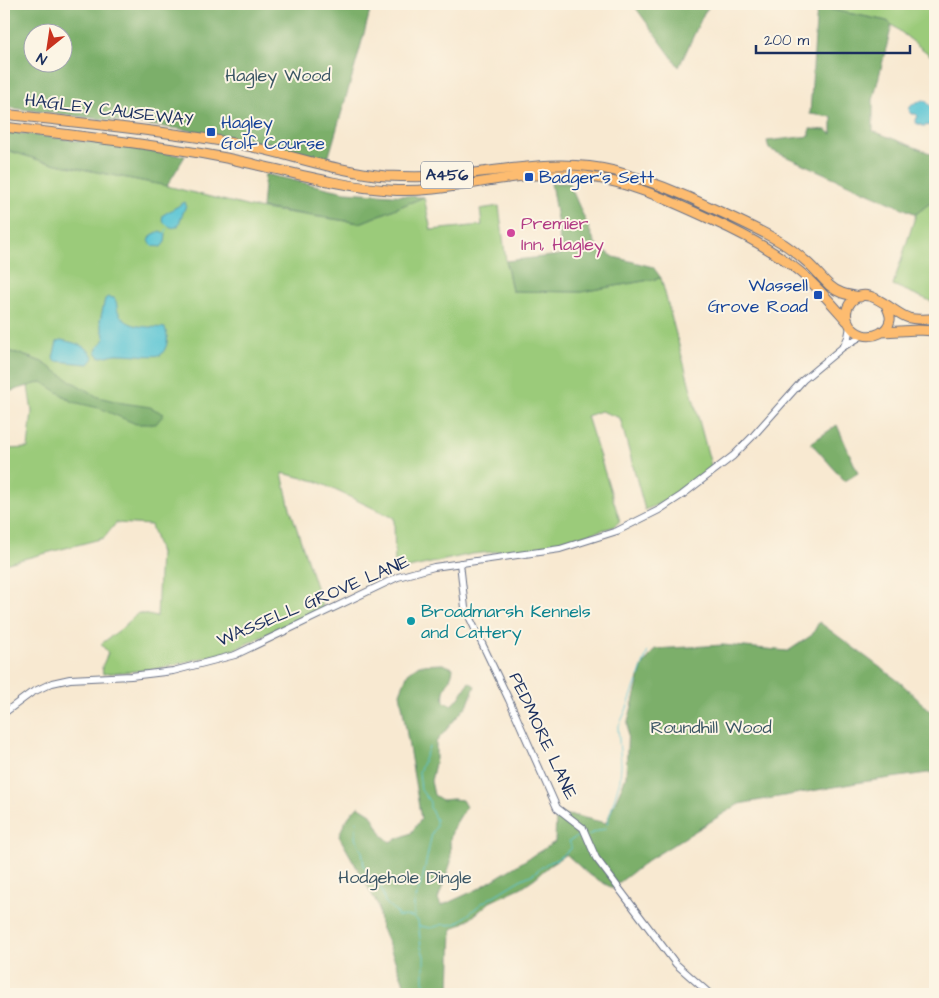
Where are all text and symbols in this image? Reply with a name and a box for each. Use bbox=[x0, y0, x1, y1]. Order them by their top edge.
north arrow bbox=[22, 22, 72, 72]
scale bar bbox=[756, 22, 910, 54]
text: 200 m bbox=[764, 30, 810, 51]
text: N bbox=[33, 47, 51, 69]
park label: Hagley Wood bbox=[225, 63, 331, 89]
street label: HAGLEY CAUSEWAY bbox=[23, 87, 195, 133]
place label: Hagley Golf Course bbox=[221, 110, 325, 156]
marker: Hagley Golf Course bbox=[205, 126, 217, 138]
road number: A456 bbox=[421, 162, 473, 188]
place label: Badger's Sett bbox=[539, 165, 655, 191]
marker: Badger's Sett bbox=[523, 171, 535, 183]
place label: Premier Inn, Hagley bbox=[521, 211, 604, 258]
marker: Premier Inn, Hagley bbox=[505, 227, 517, 239]
place label: Wassell Grove Road bbox=[708, 273, 808, 319]
marker: Wassell Grove Road bbox=[812, 289, 824, 301]
street label: WASSELL GROVE LANE bbox=[213, 549, 413, 653]
place label: Broadmarsh Kennels and Cattery bbox=[421, 599, 591, 646]
marker: Broadmarsh Kennels and Cattery bbox=[405, 615, 417, 627]
street label: PEDMORE LANE bbox=[503, 668, 584, 804]
park label: Roundhill Wood bbox=[650, 715, 772, 740]
park label: Hodgehole Dingle bbox=[338, 865, 472, 891]

